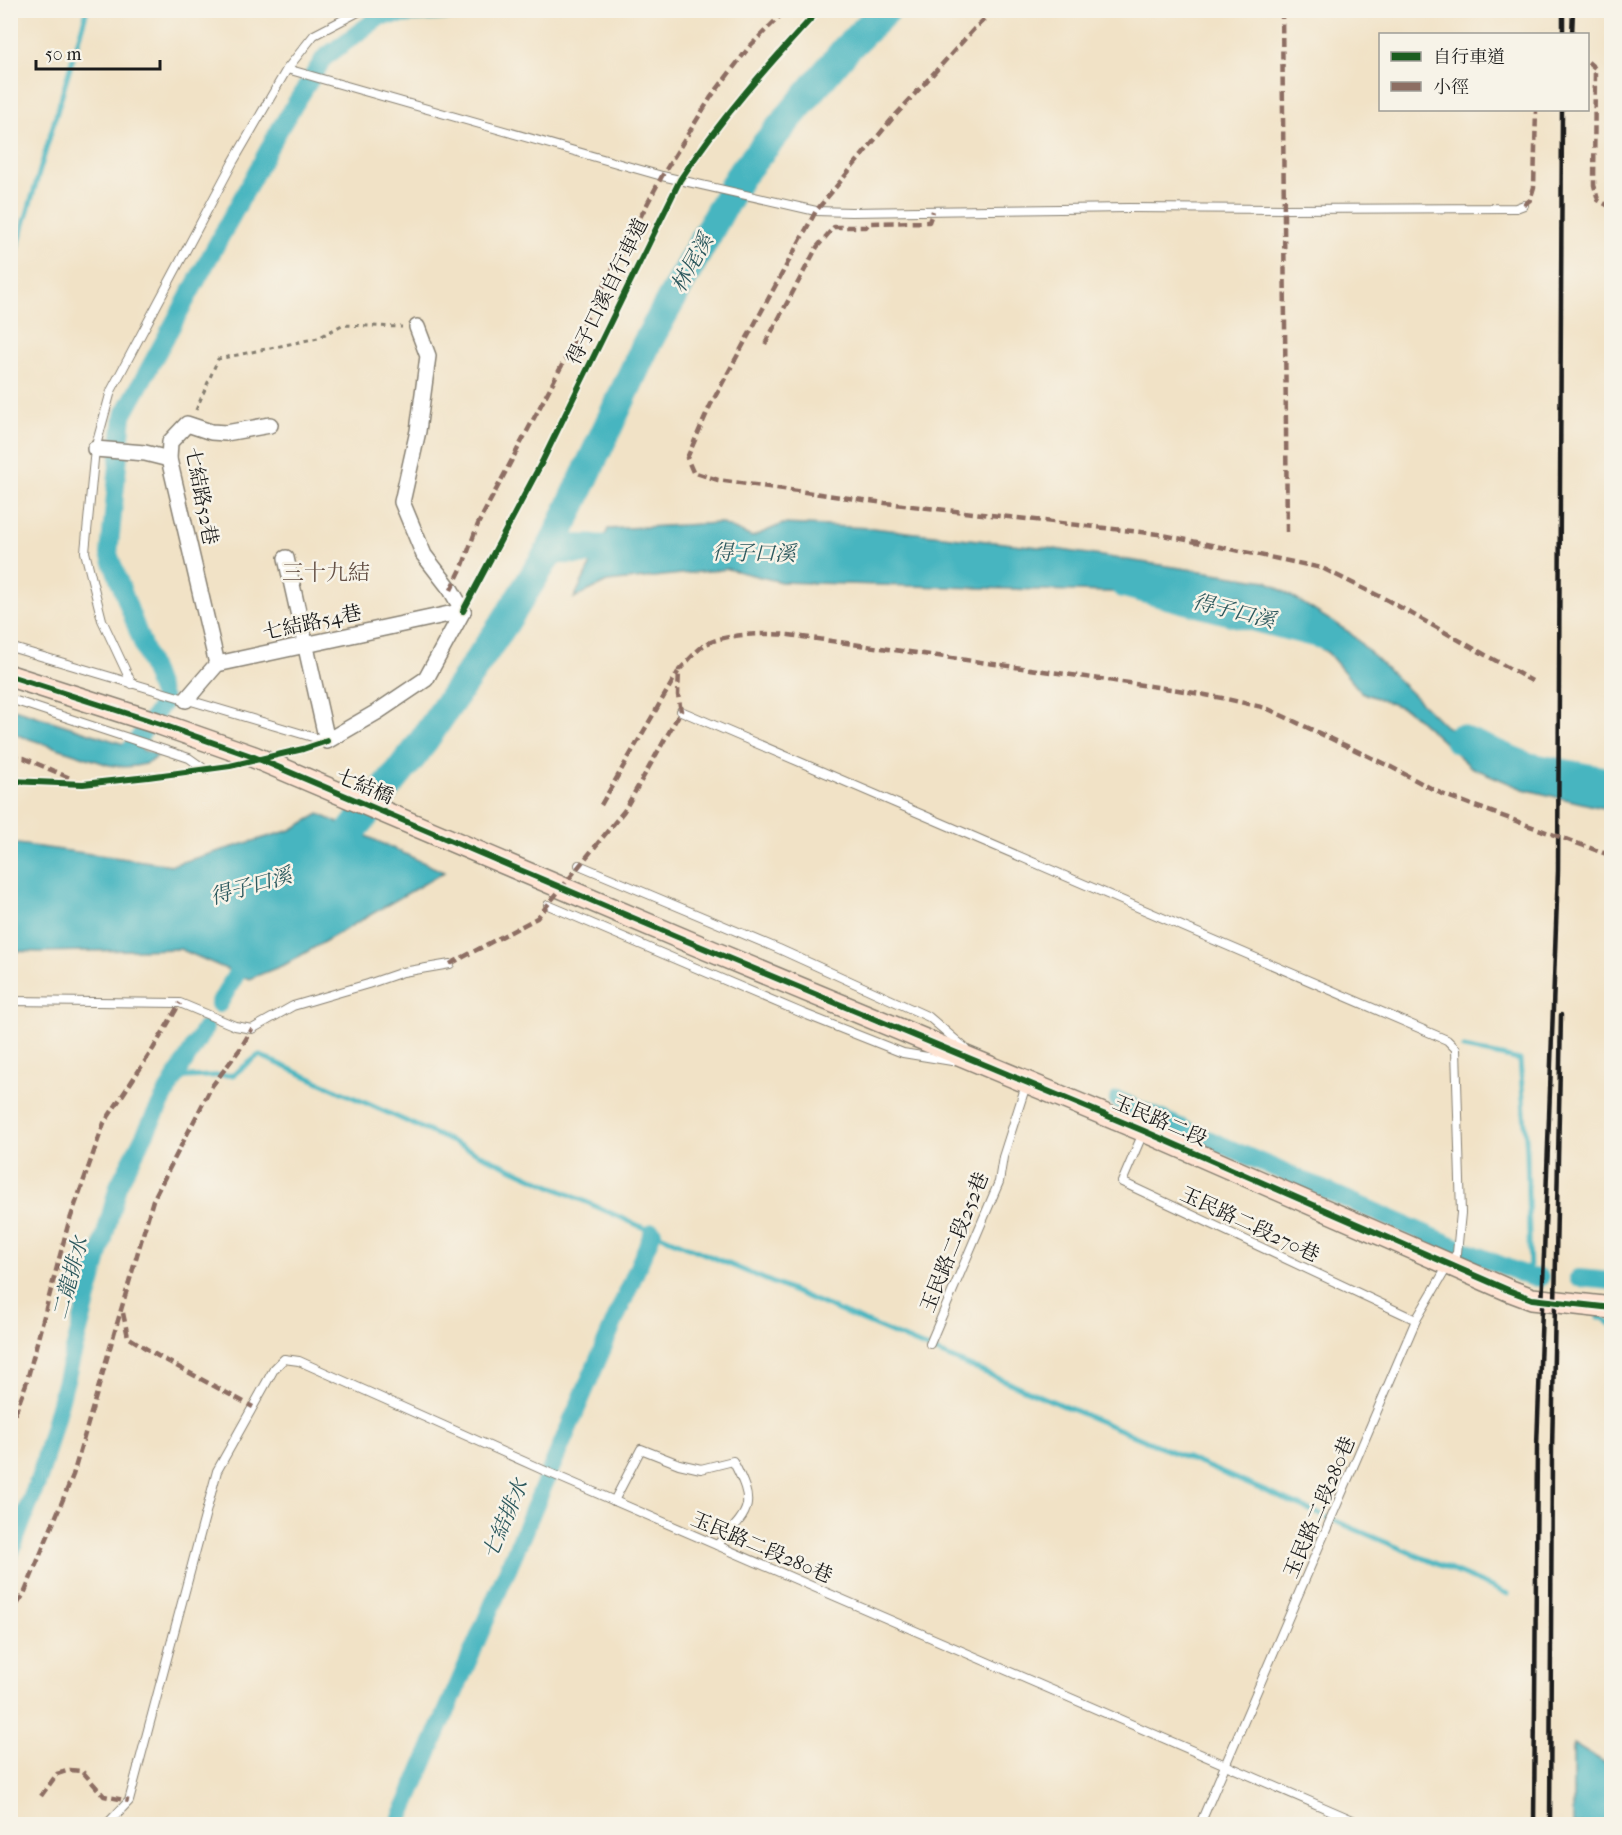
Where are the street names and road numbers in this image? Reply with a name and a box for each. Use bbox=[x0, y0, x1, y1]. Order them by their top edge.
street label: 得子口溪自行車道 bbox=[562, 214, 653, 368]
street label: 七結路52巷 bbox=[181, 445, 222, 547]
street label: 七結路54巷 bbox=[261, 601, 364, 644]
street label: 七結橋 bbox=[333, 764, 397, 809]
street label: 玉民路二段 bbox=[1109, 1090, 1210, 1151]
street label: 玉民路二段252巷 bbox=[916, 1169, 993, 1316]
street label: 玉民路二段270巷 bbox=[1177, 1182, 1323, 1267]
street label: 玉民路二段280巷 bbox=[1279, 1433, 1360, 1581]
street label: 玉民路二段280巷 bbox=[688, 1507, 836, 1588]

